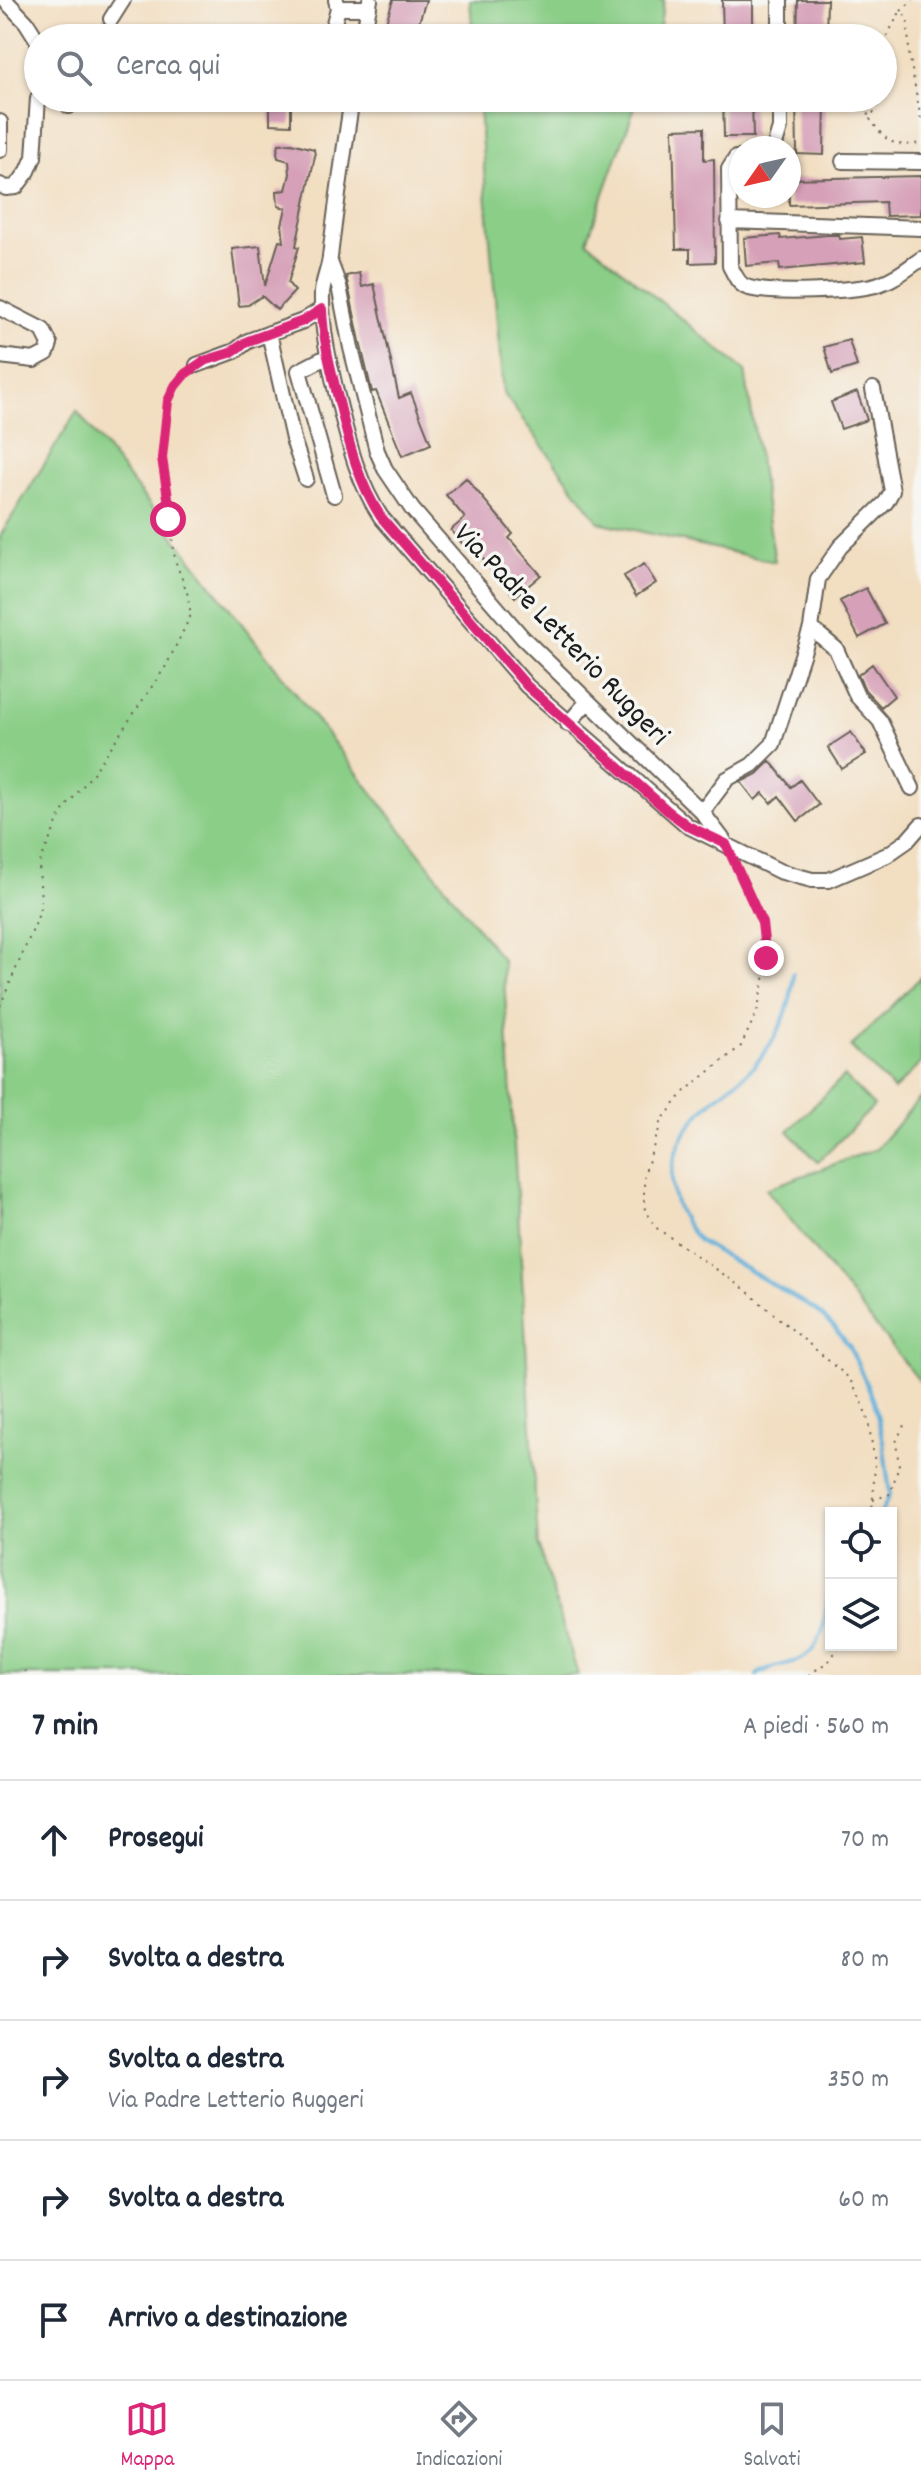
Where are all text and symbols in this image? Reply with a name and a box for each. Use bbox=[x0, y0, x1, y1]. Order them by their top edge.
search box bbox=[24, 24, 897, 112]
icon: search bbox=[52, 46, 96, 90]
text: Cerca qui bbox=[116, 47, 220, 90]
north arrow bbox=[729, 136, 801, 208]
route start bbox=[150, 501, 186, 537]
street label: Via Padre Letterio Ruggeri bbox=[442, 515, 678, 757]
route end bbox=[748, 940, 784, 976]
map controls bbox=[825, 1507, 897, 1651]
button: locate bbox=[825, 1507, 897, 1579]
button: layers bbox=[825, 1579, 897, 1651]
text: 7 min bbox=[32, 1703, 98, 1752]
text: A piedi · 560 m bbox=[743, 1709, 889, 1746]
icon: ahead bbox=[32, 1818, 76, 1862]
text: Prosegui bbox=[108, 1819, 204, 1862]
text: 70 m bbox=[841, 1822, 889, 1859]
icon: right bbox=[32, 1938, 76, 1982]
text: Svolta a destra bbox=[108, 1939, 283, 1982]
text: 80 m bbox=[841, 1942, 889, 1979]
text: Svolta a destra bbox=[108, 2040, 283, 2083]
icon: right bbox=[32, 2058, 76, 2102]
text: 350 m bbox=[827, 2062, 889, 2099]
text: Via Padre Letterio Ruggeri bbox=[108, 2083, 364, 2120]
icon: right bbox=[32, 2178, 76, 2222]
text: Svolta a destra bbox=[108, 2179, 283, 2222]
text: 60 m bbox=[838, 2182, 889, 2219]
icon: arrive bbox=[32, 2298, 76, 2342]
text: Arrivo a destinazione bbox=[108, 2299, 348, 2342]
tab: Mappa bbox=[121, 2397, 174, 2476]
tab: Indicazioni bbox=[416, 2397, 502, 2476]
tab: Salvati bbox=[744, 2397, 800, 2476]

